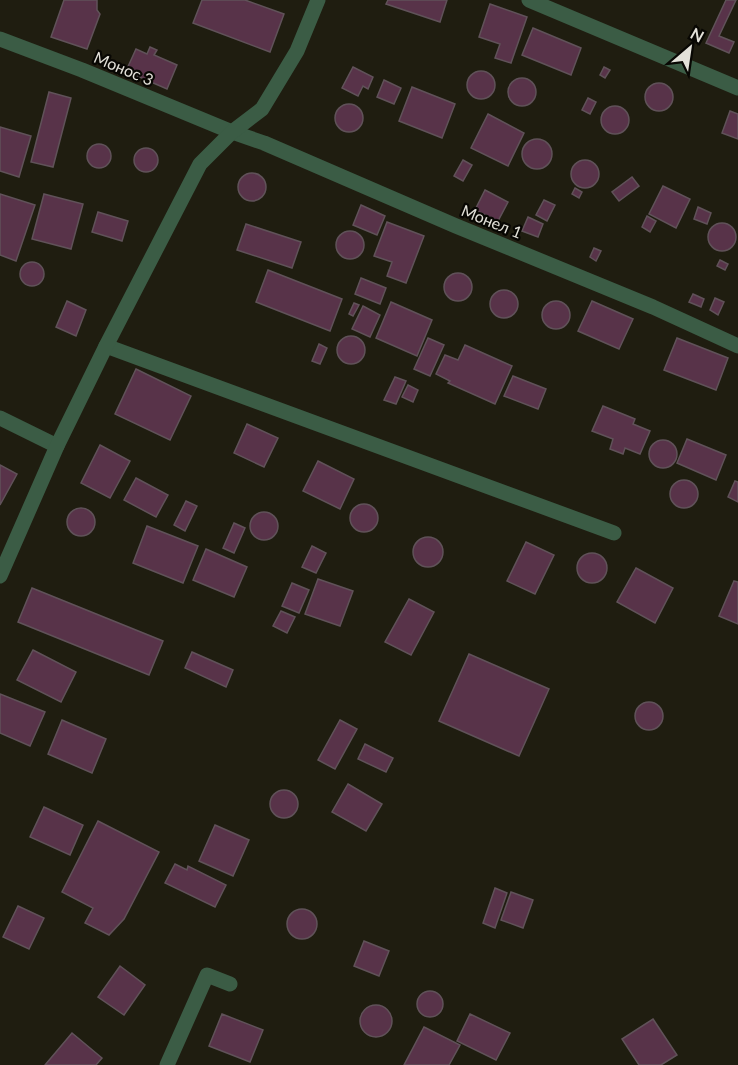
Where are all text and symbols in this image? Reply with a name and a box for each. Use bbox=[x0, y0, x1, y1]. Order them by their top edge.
north arrow bbox=[660, 18, 720, 78]
text: N bbox=[688, 23, 708, 46]
street label: Монос 3 bbox=[91, 47, 157, 89]
street label: Монел 1 bbox=[459, 200, 525, 242]

